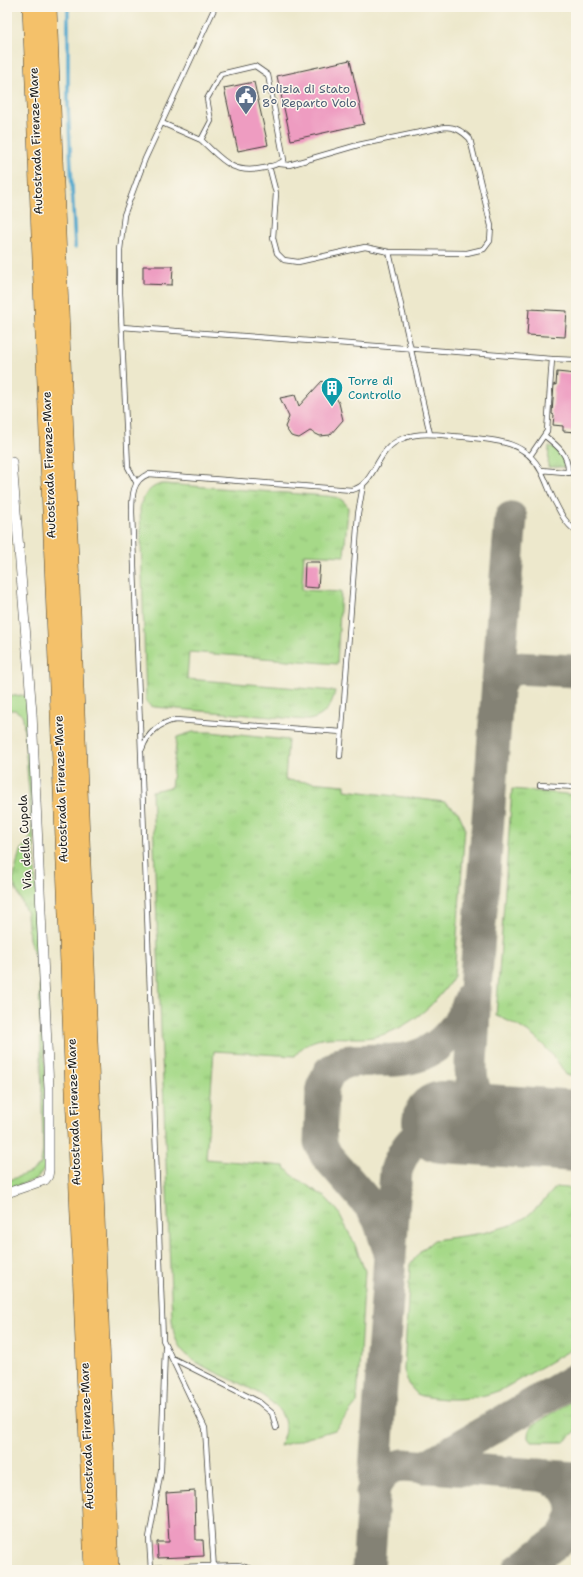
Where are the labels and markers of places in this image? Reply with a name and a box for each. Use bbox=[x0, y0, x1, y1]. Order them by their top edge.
place label: Polizia di Stato 8° Reparto Volo bbox=[262, 81, 357, 111]
public building icon: Polizia di Stato 8° Reparto Volo bbox=[233, 83, 259, 116]
place label: Torre di Controllo bbox=[348, 373, 401, 403]
building icon: Torre di Controllo bbox=[319, 375, 345, 408]

